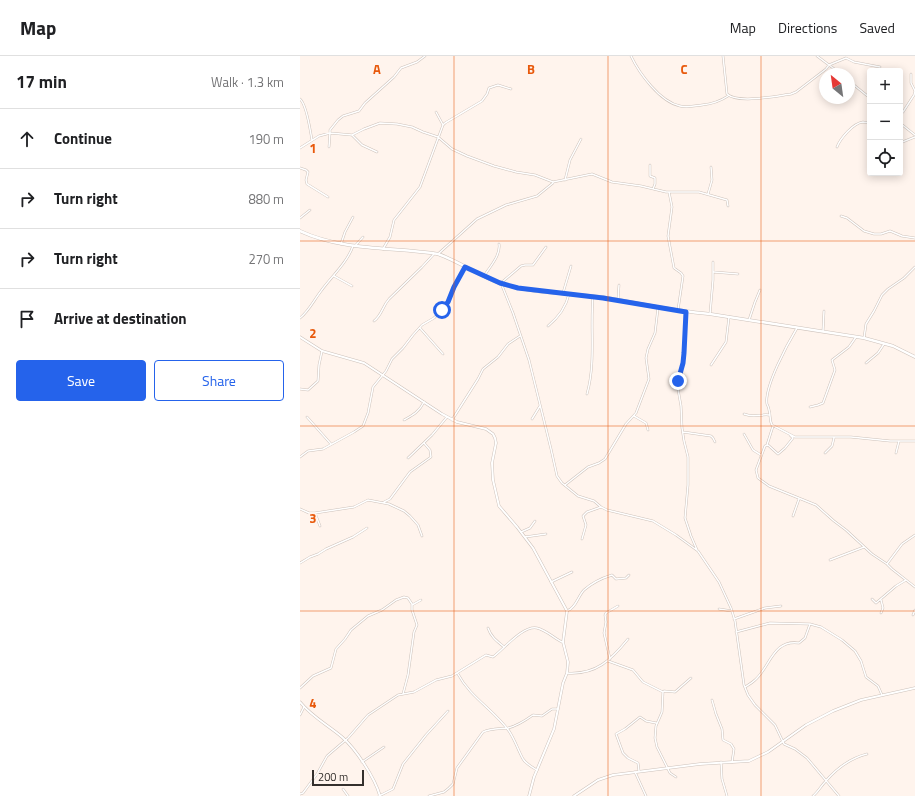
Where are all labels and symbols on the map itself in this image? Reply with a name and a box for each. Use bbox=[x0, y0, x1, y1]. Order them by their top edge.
text: A bbox=[373, 59, 381, 79]
text: B bbox=[527, 59, 535, 79]
text: C bbox=[680, 59, 688, 79]
north arrow bbox=[819, 68, 855, 104]
text: 1 bbox=[309, 138, 317, 158]
route start bbox=[433, 301, 451, 319]
text: 2 bbox=[309, 323, 317, 343]
route end bbox=[669, 372, 687, 390]
text: 3 bbox=[309, 508, 317, 528]
text: 4 bbox=[309, 693, 317, 713]
scale bar bbox=[312, 768, 364, 787]

